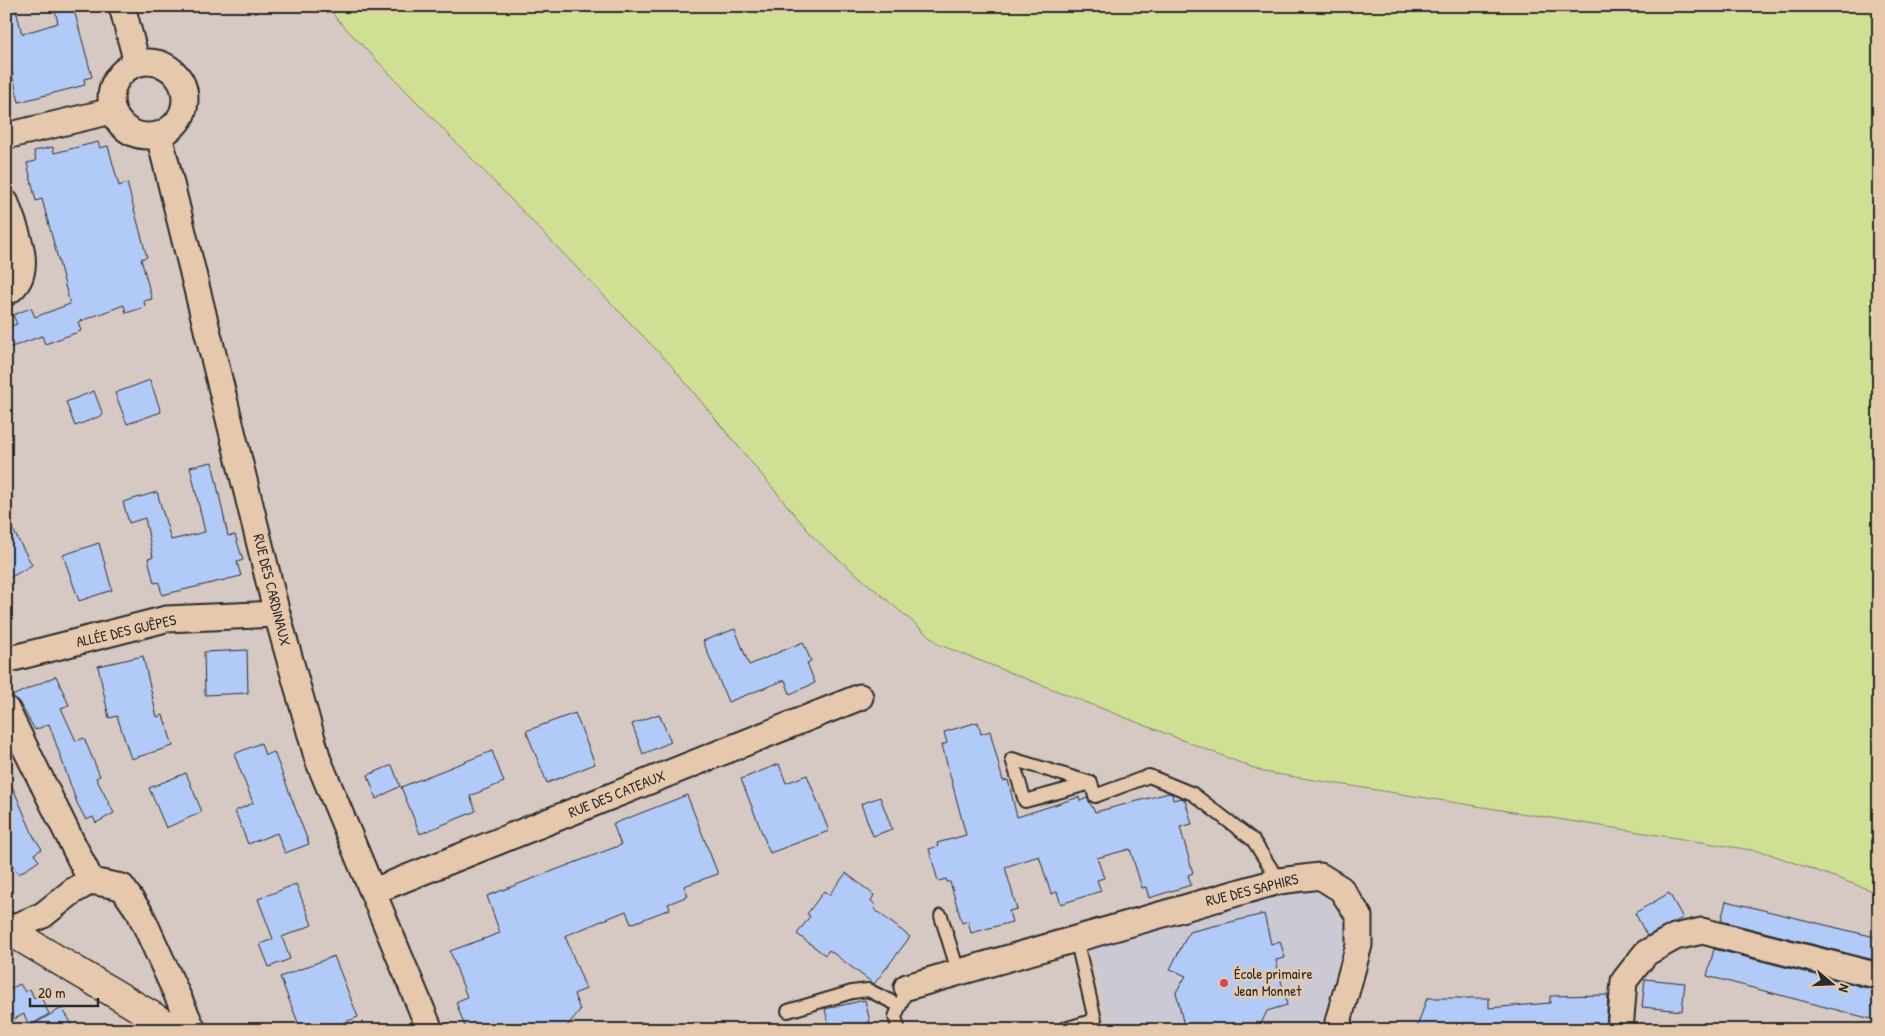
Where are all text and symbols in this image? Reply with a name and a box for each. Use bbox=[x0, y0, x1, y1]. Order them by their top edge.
street label: RUE DES CARDINAUX bbox=[248, 532, 297, 648]
street label: ALLÉE DES GUÊPES bbox=[74, 609, 178, 652]
street label: RUE DES CATEAUX bbox=[565, 765, 669, 823]
street label: RUE DES SAPHIRS bbox=[1203, 868, 1301, 911]
north arrow bbox=[1808, 958, 1858, 1008]
place label: École primaire Jean Monnet bbox=[1234, 963, 1313, 1001]
scale bar bbox=[30, 976, 98, 1008]
marker: École primaire Jean Monnet bbox=[1218, 977, 1230, 989]
text: 20 m bbox=[38, 982, 65, 1003]
text: N bbox=[1834, 982, 1855, 996]

